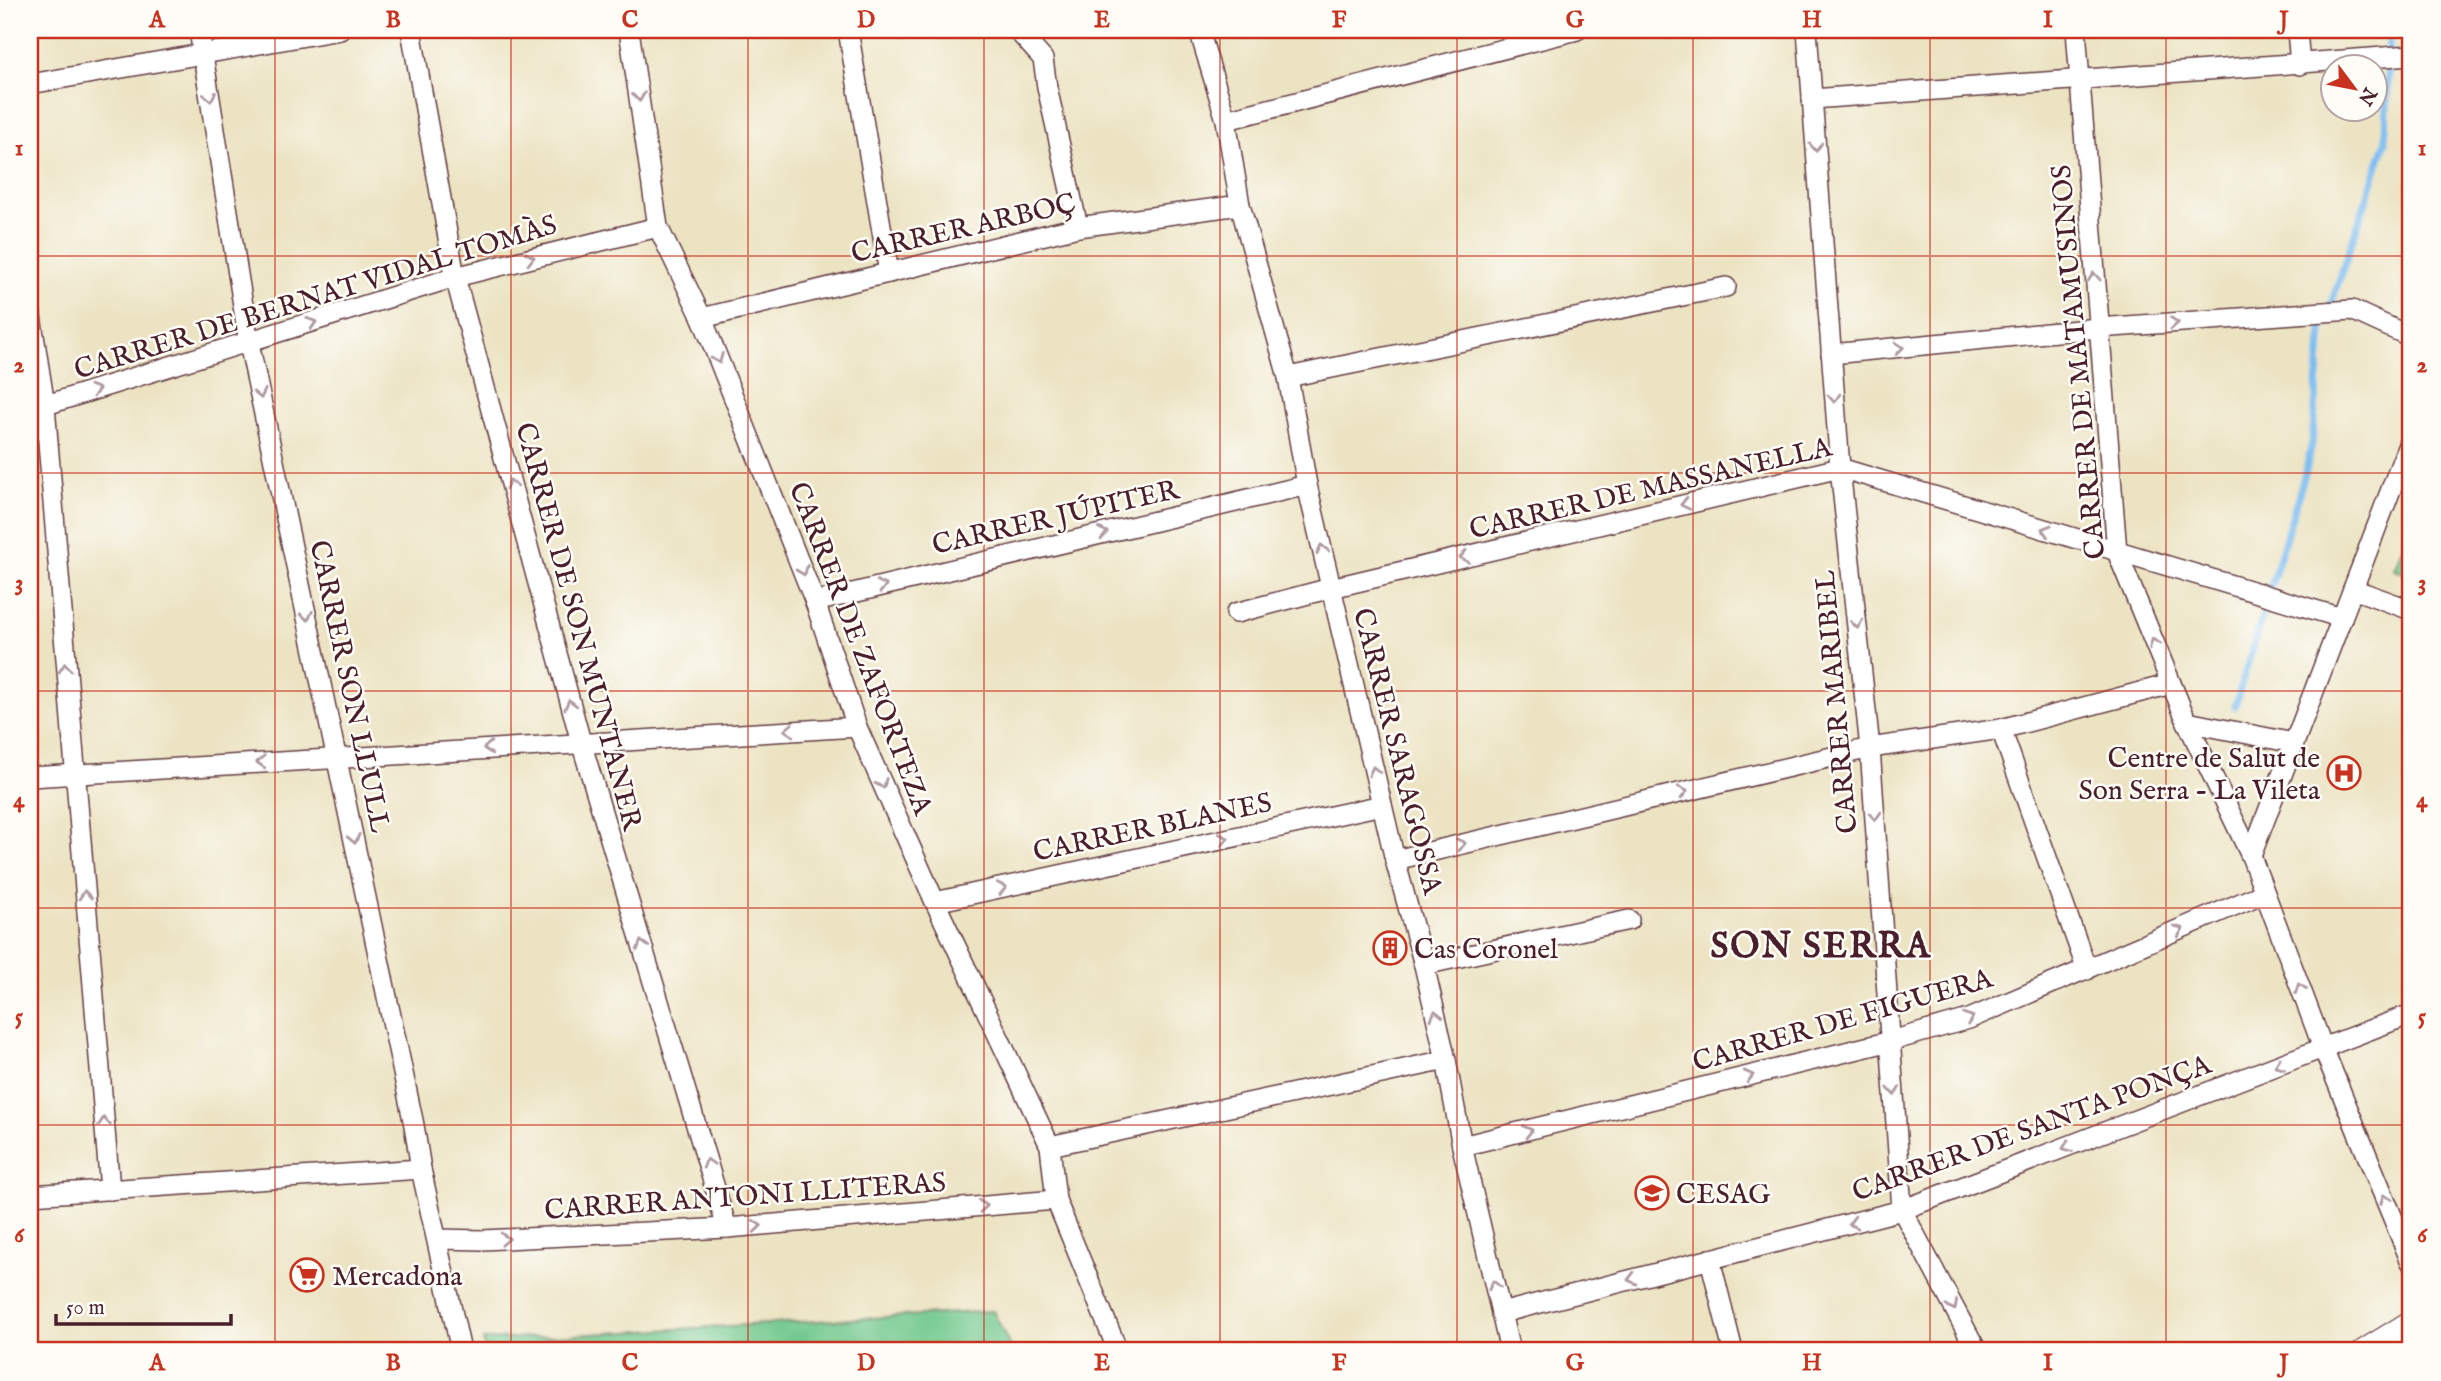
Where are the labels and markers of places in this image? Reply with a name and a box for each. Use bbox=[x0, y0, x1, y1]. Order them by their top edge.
place label: Centre de Salut de Son Serra - La Vileta bbox=[2079, 742, 2321, 809]
hospital icon: Centre de Salut de Son Serra - La Vileta bbox=[2325, 754, 2363, 792]
building icon: Cas Coronel bbox=[1371, 929, 1409, 967]
place label: Cas Coronel bbox=[1414, 933, 1558, 968]
school or university icon: CESAG bbox=[1633, 1174, 1671, 1212]
place label: CESAG bbox=[1676, 1178, 1771, 1213]
supermarket icon: Mercadona bbox=[288, 1256, 326, 1294]
place label: Mercadona bbox=[332, 1260, 463, 1295]

